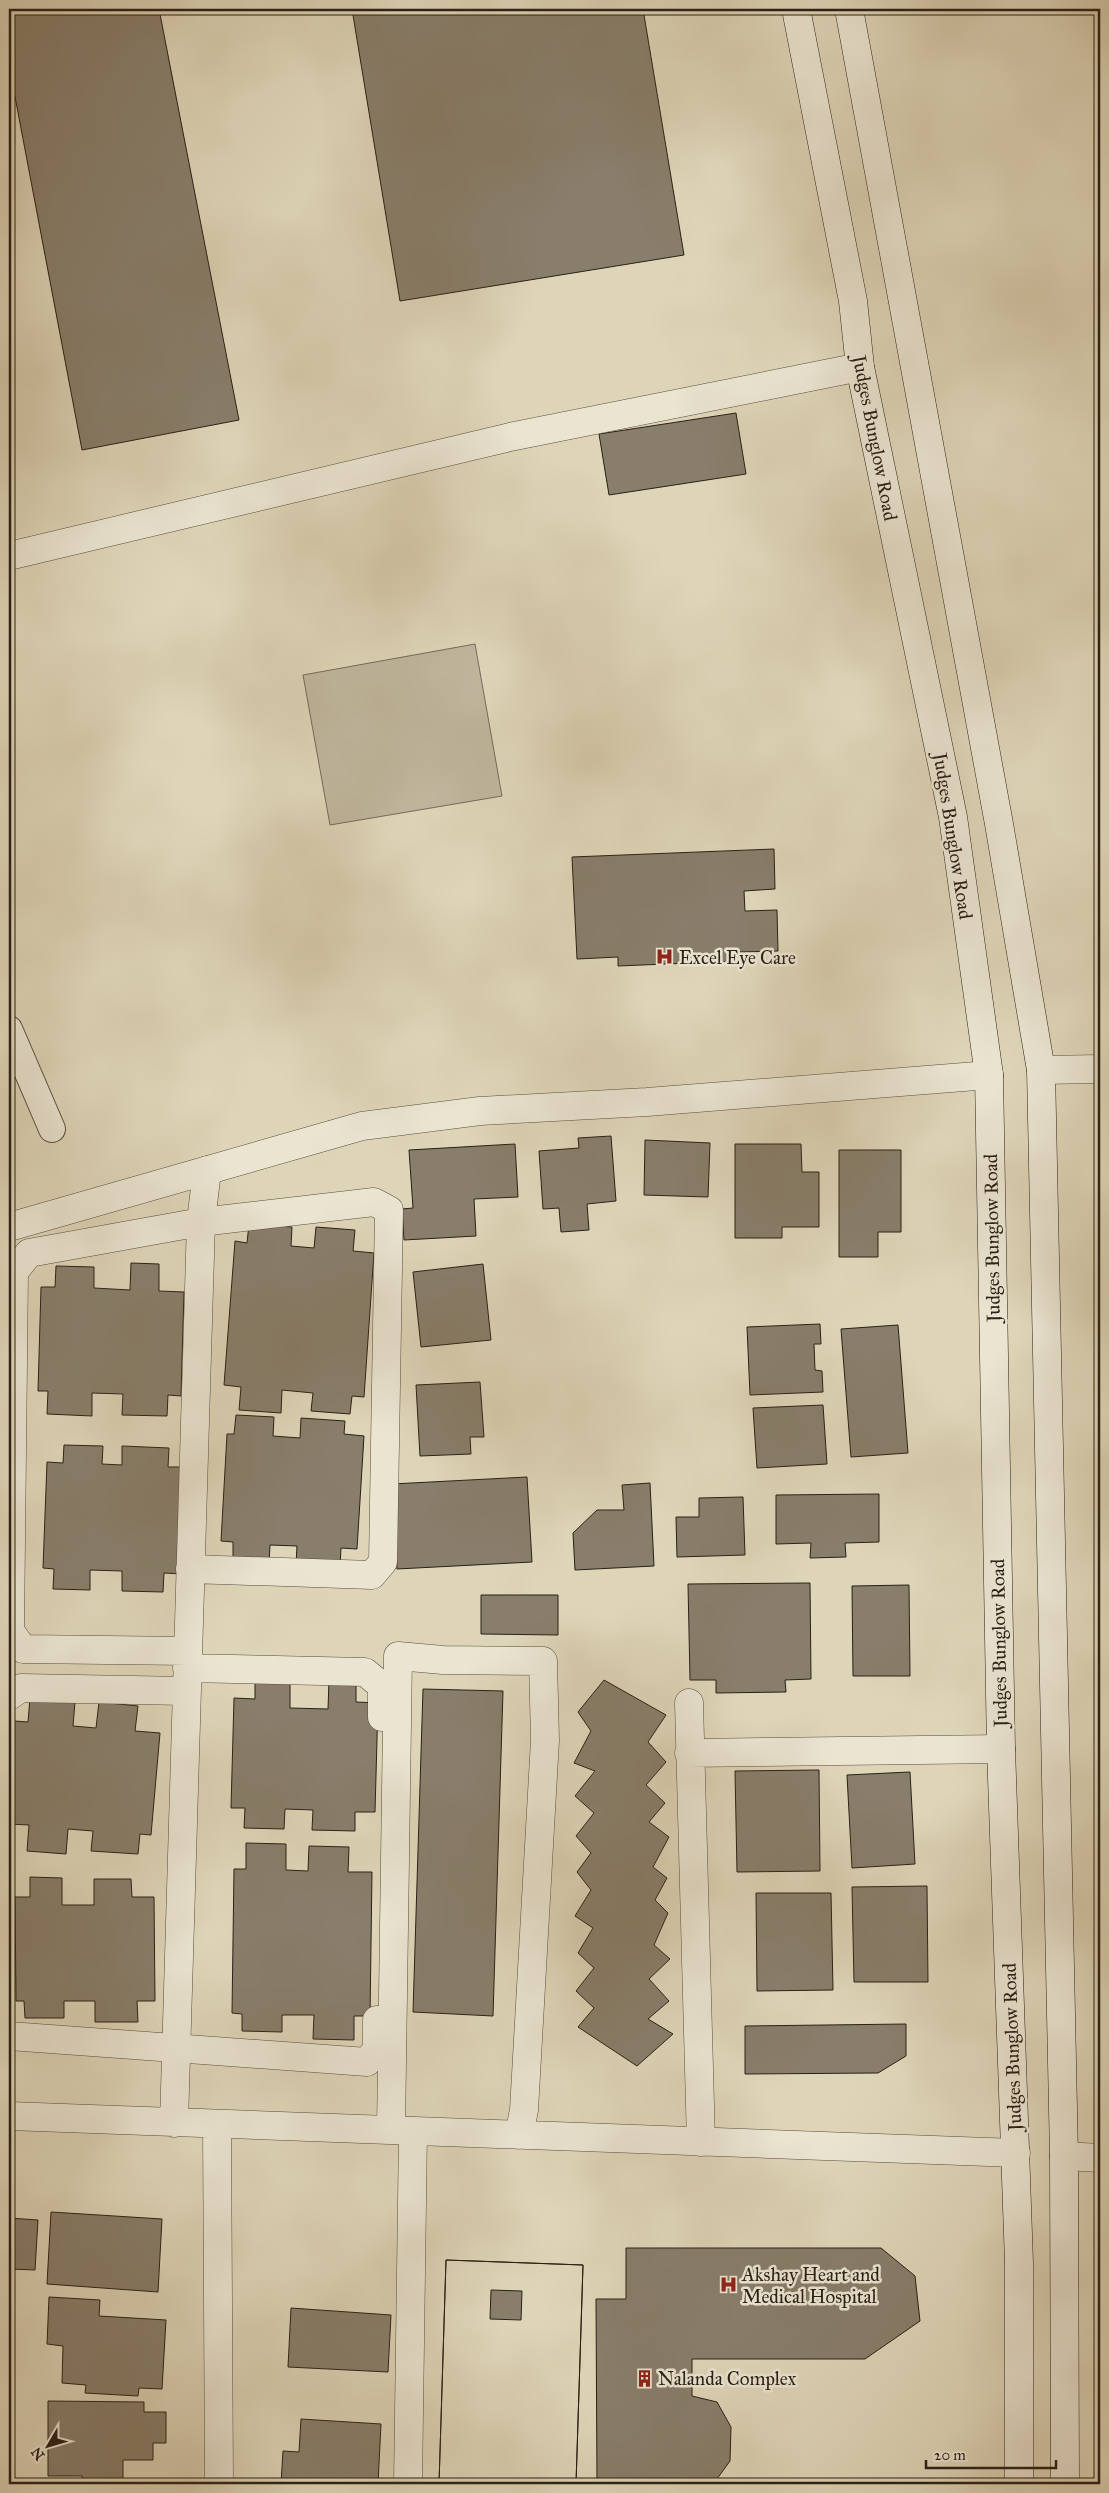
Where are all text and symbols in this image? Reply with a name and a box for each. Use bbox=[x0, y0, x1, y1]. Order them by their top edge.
street label: Judges Bunglow Road bbox=[846, 351, 902, 523]
street label: Judges Bunglow Road bbox=[927, 749, 978, 922]
place label: Excel Eye Care bbox=[679, 946, 796, 969]
hospital icon: Excel Eye Care bbox=[655, 947, 675, 967]
street label: Judges Bunglow Road bbox=[979, 1153, 1006, 1324]
street label: Judges Bunglow Road bbox=[986, 1558, 1013, 1729]
street label: Judges Bunglow Road bbox=[998, 1962, 1027, 2133]
place label: Akshay Heart and Medical Hospital bbox=[741, 2263, 880, 2308]
hospital icon: Akshay Heart and Medical Hospital bbox=[718, 2275, 738, 2295]
place label: Nalanda Complex bbox=[658, 2367, 797, 2390]
building icon: Nalanda Complex bbox=[634, 2368, 654, 2388]
north arrow bbox=[22, 2420, 72, 2470]
scale bar bbox=[926, 2438, 1056, 2470]
text: N bbox=[28, 2444, 49, 2464]
text: 20 m bbox=[934, 2446, 966, 2464]

